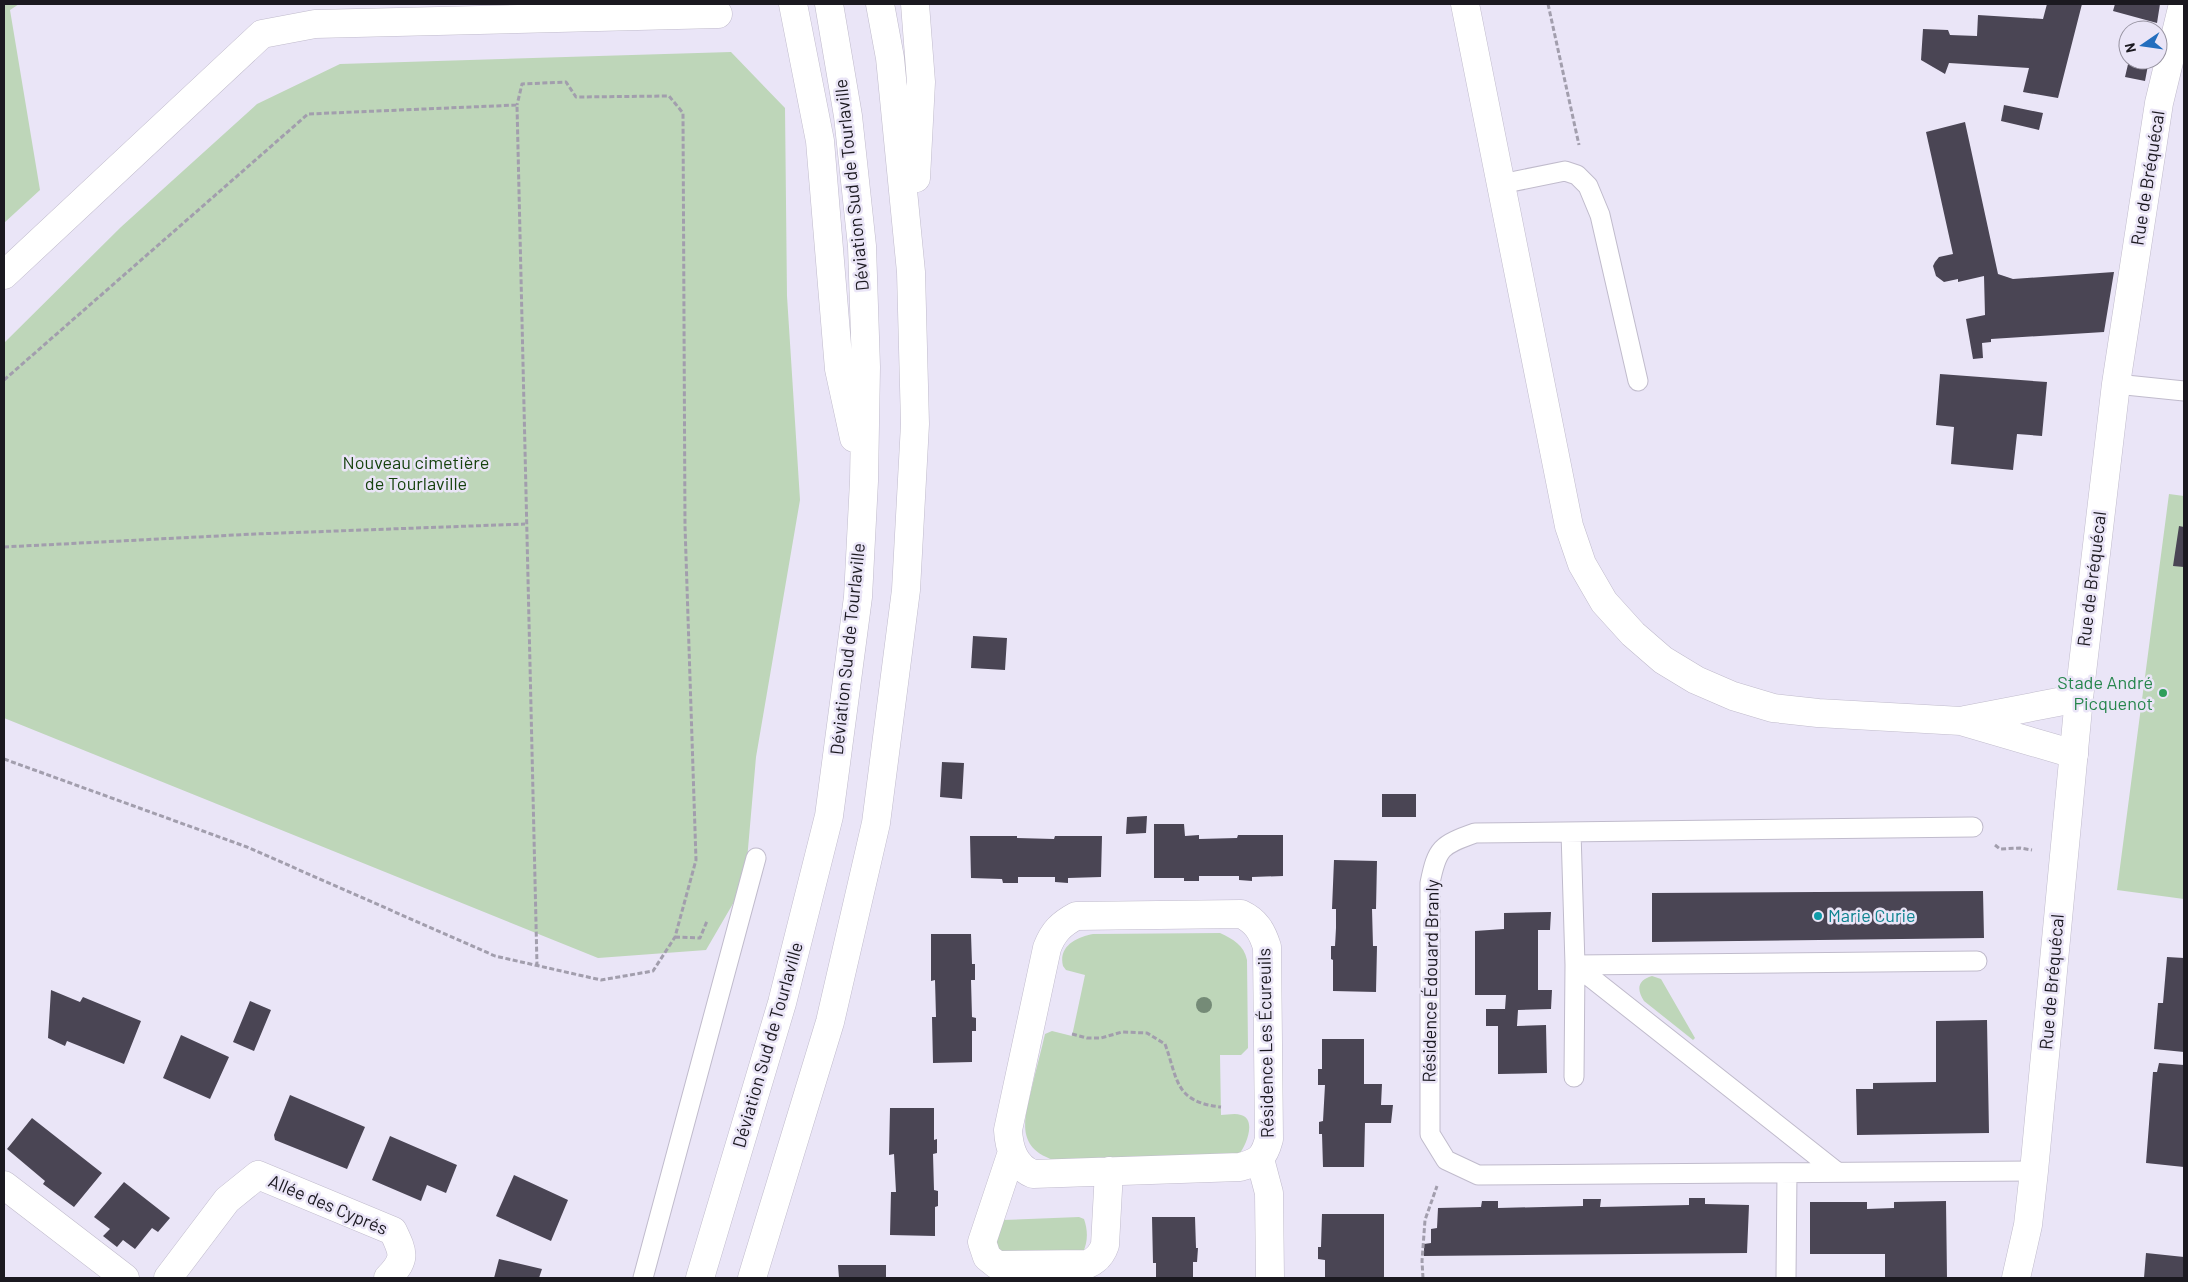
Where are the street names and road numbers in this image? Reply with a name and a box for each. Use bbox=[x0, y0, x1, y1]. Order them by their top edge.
street label: Déviation Sud de Tourlaville bbox=[829, 78, 873, 292]
street label: Rue de Bréquécal bbox=[2126, 109, 2169, 247]
street label: Rue de Bréquécal bbox=[2072, 510, 2110, 648]
street label: Déviation Sud de Tourlaville bbox=[825, 542, 869, 756]
street label: Résidence Édouard Branly bbox=[1417, 879, 1443, 1083]
street label: Rue de Bréquécal bbox=[2034, 913, 2068, 1051]
street label: Déviation Sud de Tourlaville bbox=[727, 939, 807, 1150]
street label: Résidence Les Écureuils bbox=[1252, 948, 1278, 1138]
street label: Allée des Cyprés bbox=[266, 1169, 391, 1239]

